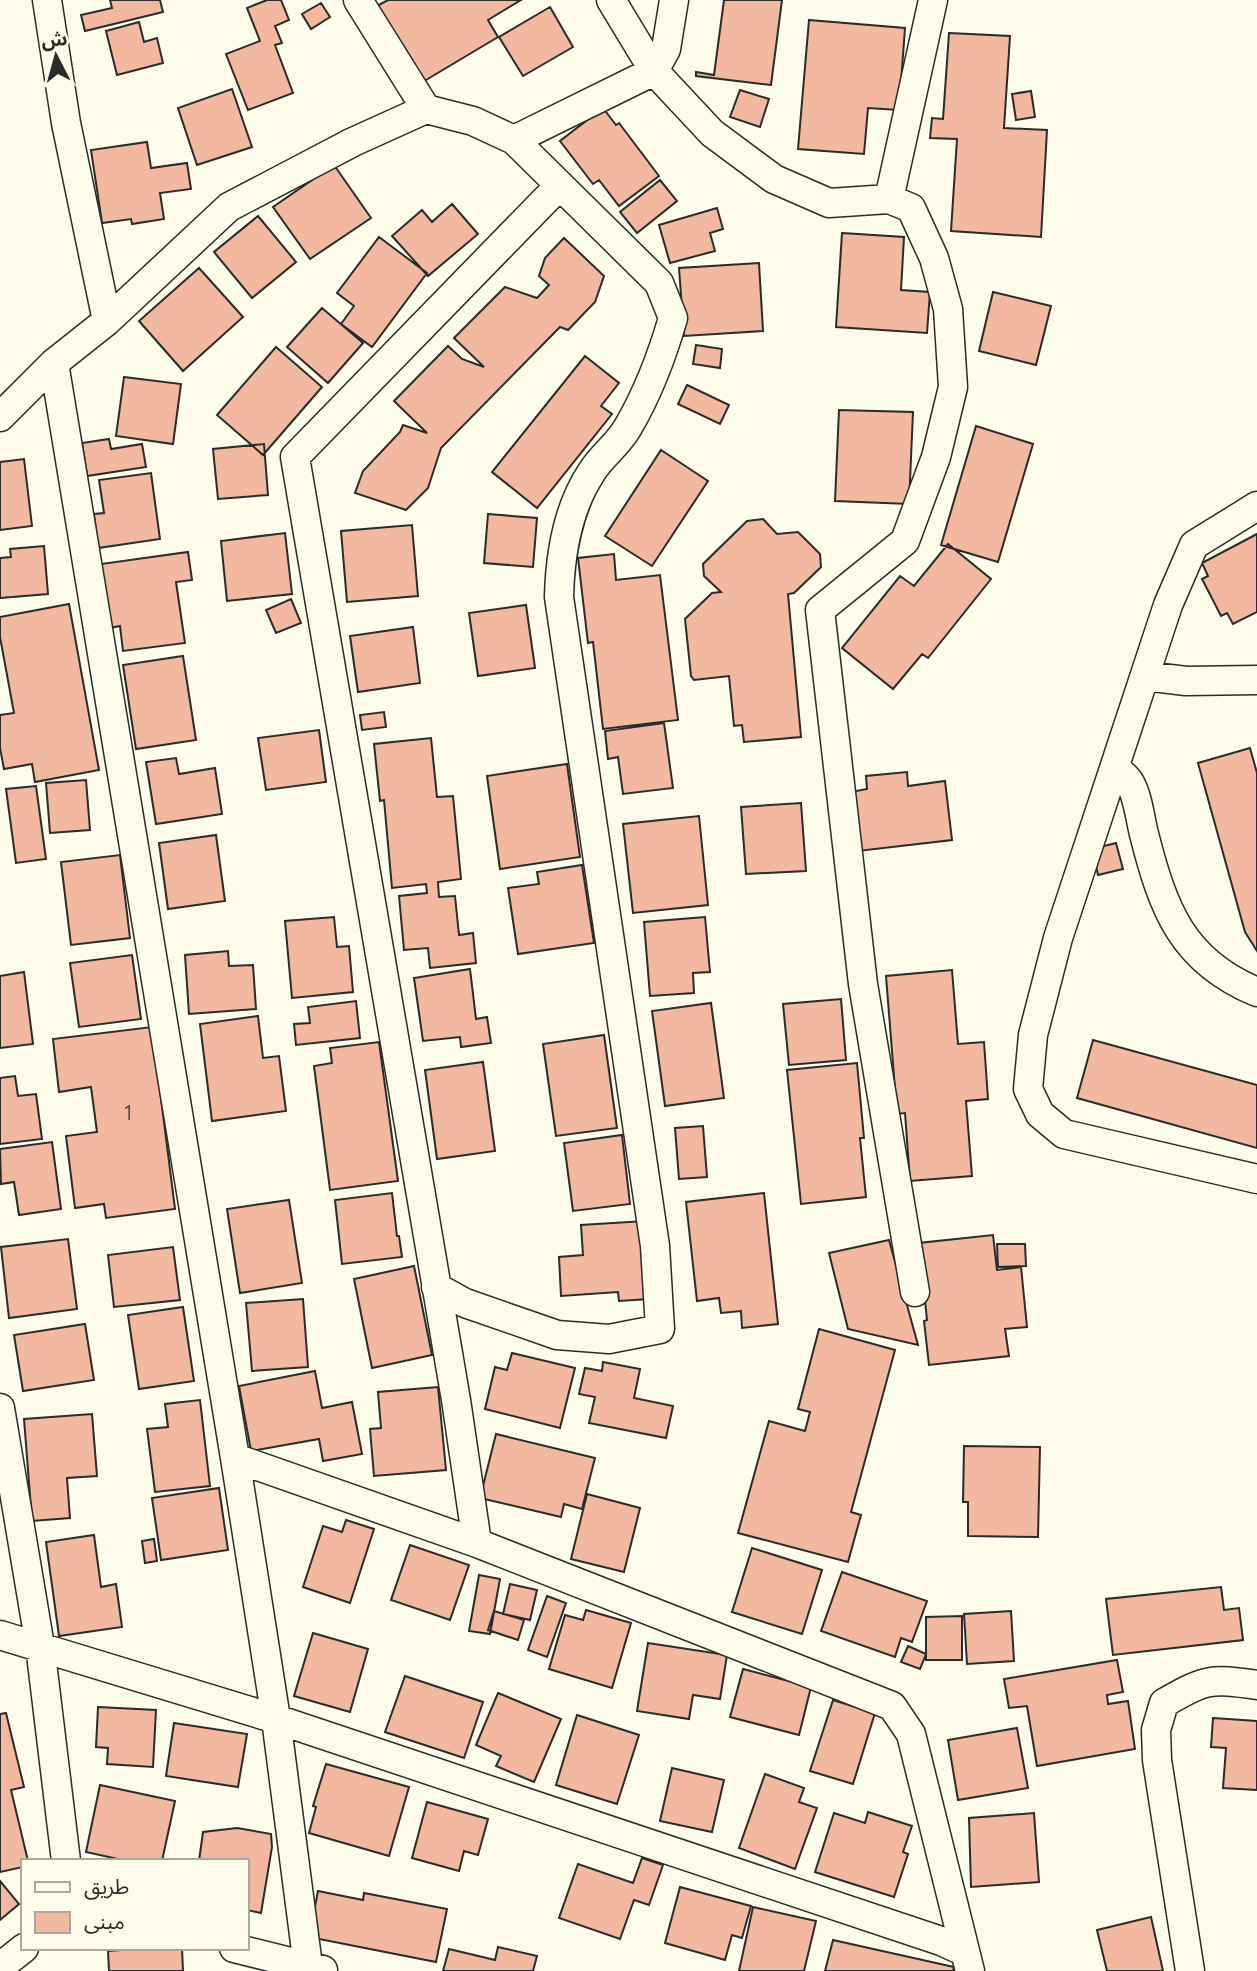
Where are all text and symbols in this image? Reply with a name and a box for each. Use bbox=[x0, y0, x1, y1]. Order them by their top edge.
north arrow bbox=[21, 21, 91, 91]
text: ش bbox=[40, 27, 68, 52]
house number: 1 bbox=[124, 1100, 132, 1125]
legend bbox=[21, 1859, 248, 1950]
text: طريق bbox=[84, 1874, 129, 1900]
text: مبنى bbox=[84, 1909, 125, 1934]

